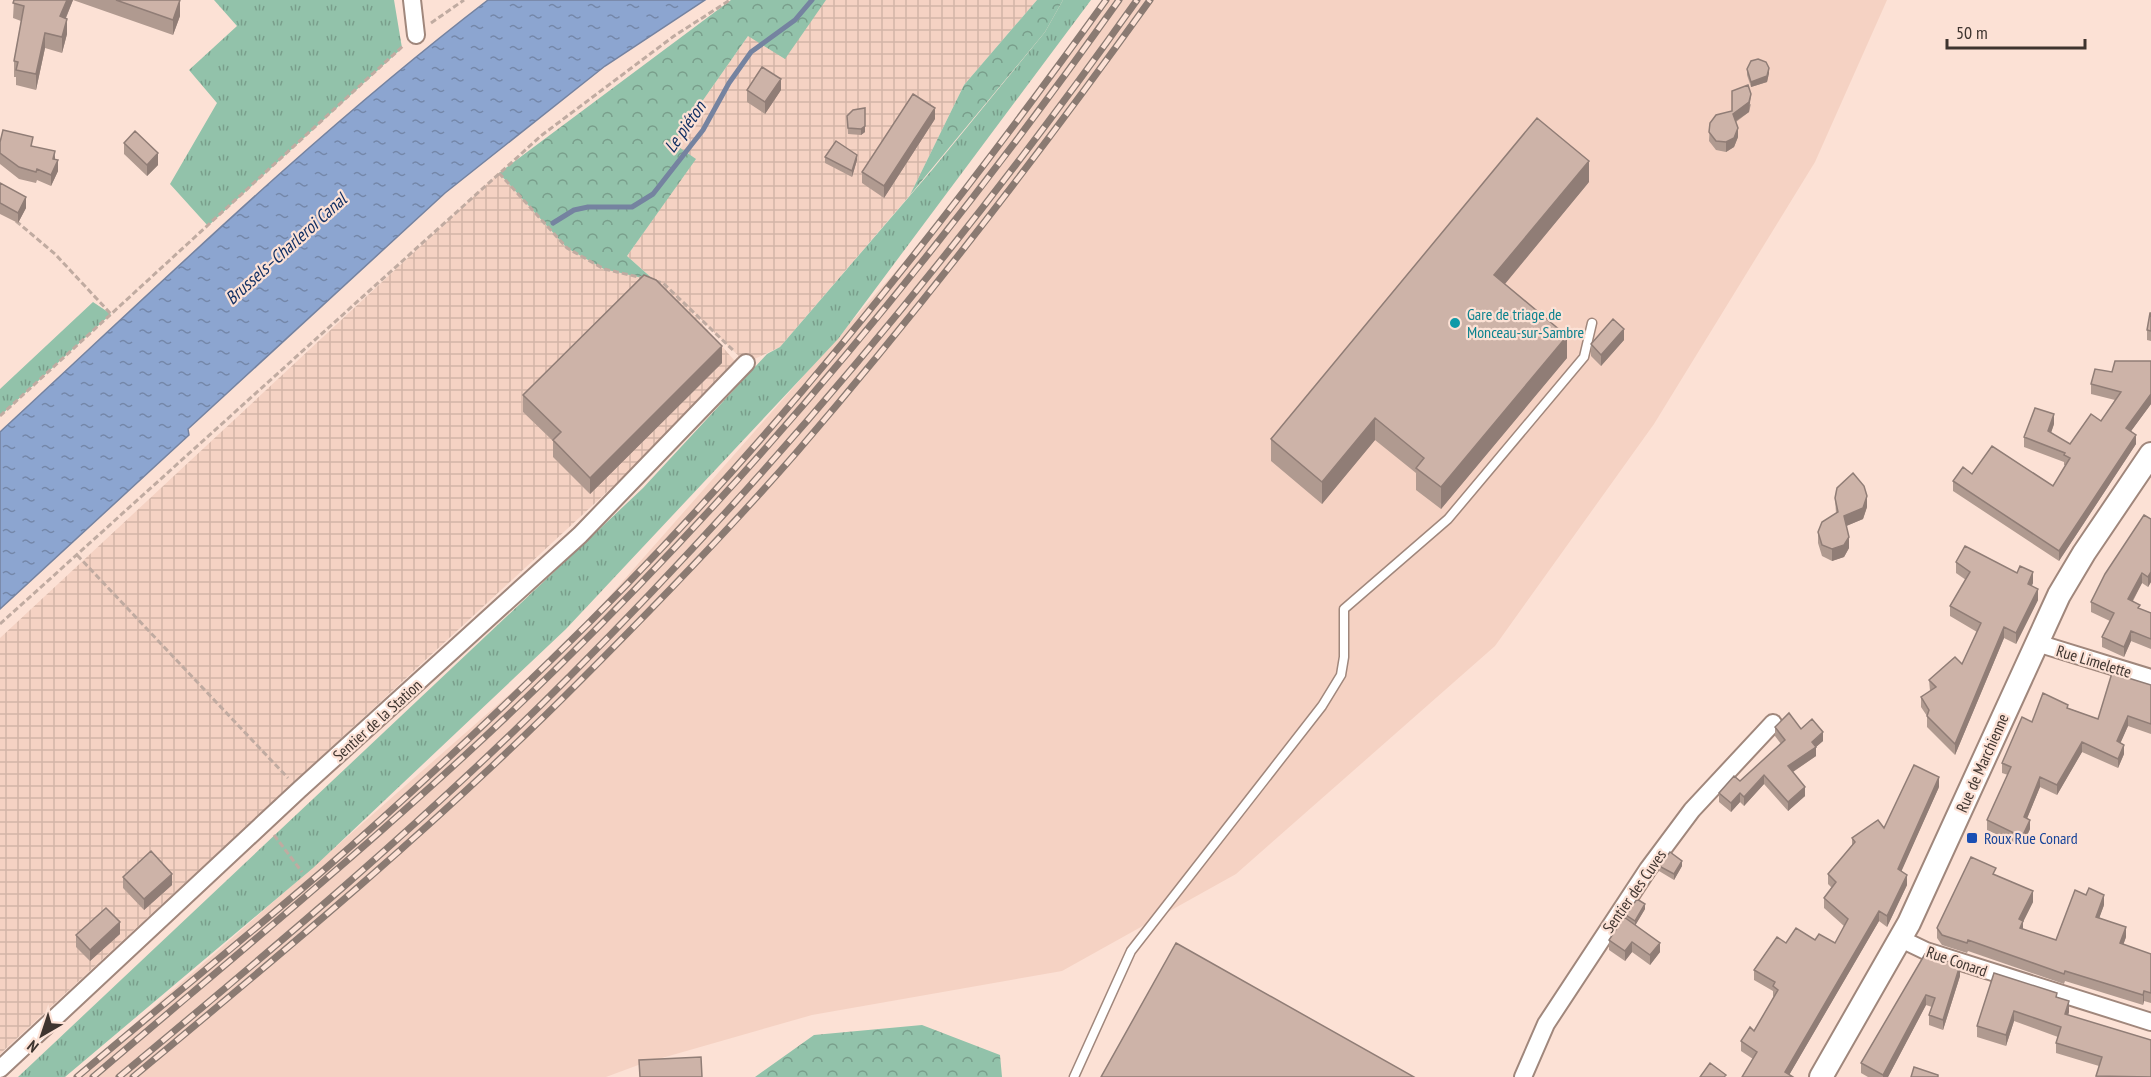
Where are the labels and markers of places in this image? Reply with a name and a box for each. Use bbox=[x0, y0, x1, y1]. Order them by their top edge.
place label: Gare de triage de Monceau-sur-Sambre bbox=[1467, 304, 1584, 342]
marker: Gare de triage de Monceau-sur-Sambre bbox=[1448, 316, 1462, 330]
place label: Roux Rue Conard bbox=[1984, 828, 2078, 848]
marker: Roux Rue Conard bbox=[1965, 831, 1979, 845]

